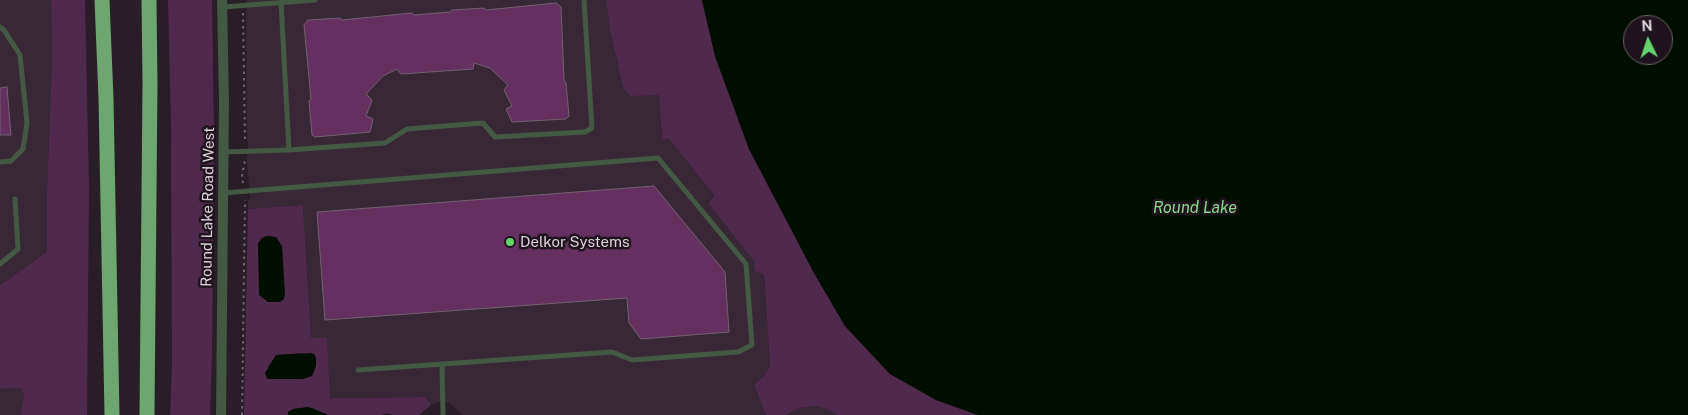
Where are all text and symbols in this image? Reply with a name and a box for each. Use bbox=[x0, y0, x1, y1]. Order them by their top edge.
north arrow bbox=[1623, 15, 1673, 65]
text: N bbox=[1641, 18, 1653, 34]
street label: Round Lake Road West bbox=[198, 127, 218, 287]
water label: Round Lake bbox=[1153, 198, 1237, 218]
place label: Delkor Systems bbox=[520, 233, 629, 251]
marker: Delkor Systems bbox=[504, 236, 516, 248]

